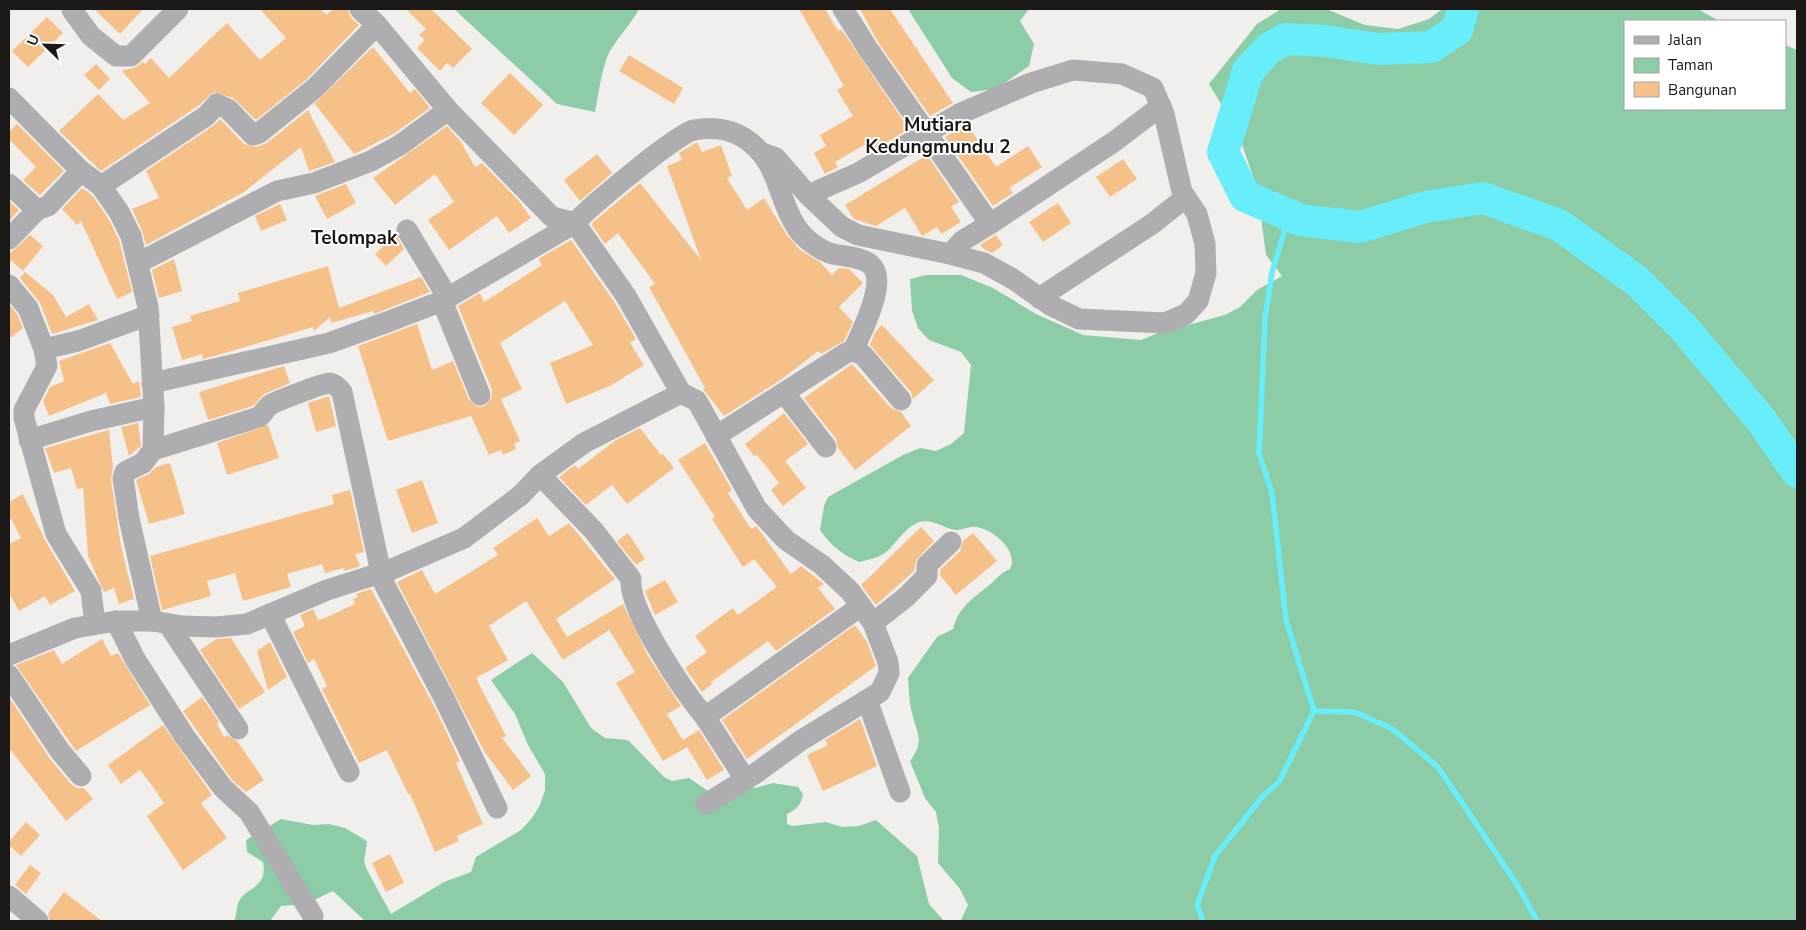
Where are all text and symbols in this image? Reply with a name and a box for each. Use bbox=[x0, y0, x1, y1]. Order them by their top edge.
north arrow bbox=[20, 20, 70, 70]
legend bbox=[1624, 20, 1786, 110]
text: Jalan bbox=[1667, 30, 1702, 50]
text: U bbox=[23, 32, 44, 49]
text: Taman bbox=[1668, 55, 1713, 75]
text: Bangunan bbox=[1668, 80, 1737, 100]
district label: Mutiara Kedungmundu 2 bbox=[865, 112, 1011, 160]
district label: Telompak bbox=[311, 225, 398, 251]

